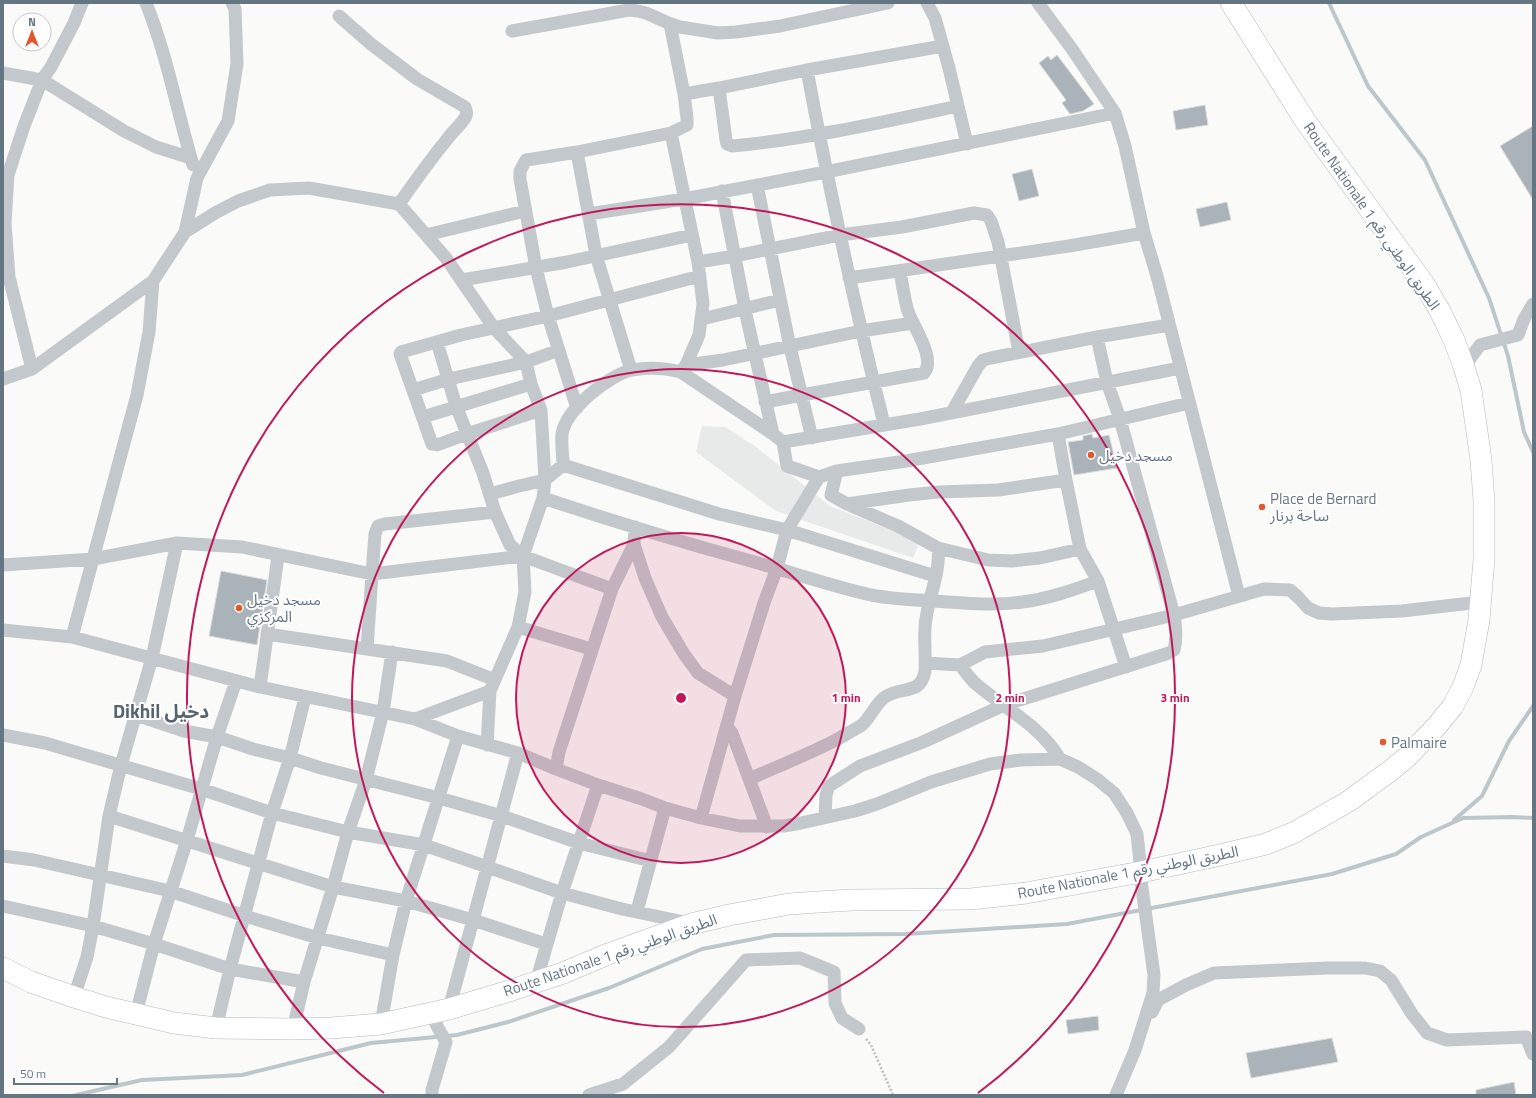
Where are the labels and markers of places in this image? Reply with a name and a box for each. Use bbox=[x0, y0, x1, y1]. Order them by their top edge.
place label: مسجد دخيل bbox=[1099, 444, 1173, 467]
marker: مسجد دخيل bbox=[1086, 450, 1096, 460]
place label: Place de Bernard ساحة برنار bbox=[1269, 487, 1377, 527]
marker: Place de Bernard ساحة برنار bbox=[1257, 502, 1267, 512]
place label: مسجد دخيل المركزي bbox=[247, 588, 321, 628]
marker: مسجد دخيل المركزي bbox=[234, 603, 244, 613]
centre of rings bbox=[674, 691, 688, 705]
place label: Palmaire bbox=[1391, 731, 1447, 754]
marker: Palmaire bbox=[1378, 737, 1388, 747]

